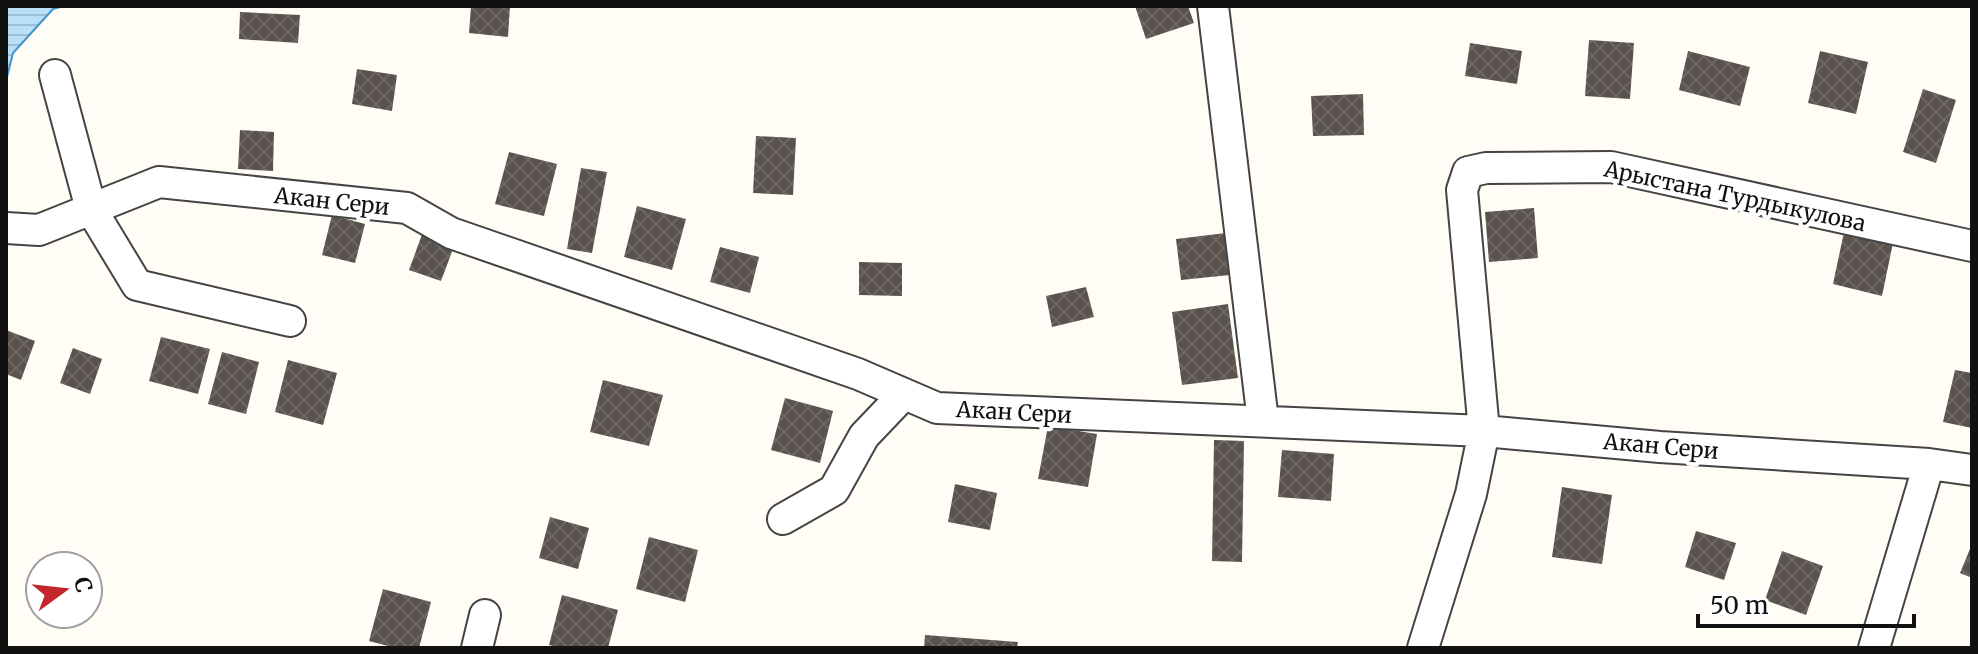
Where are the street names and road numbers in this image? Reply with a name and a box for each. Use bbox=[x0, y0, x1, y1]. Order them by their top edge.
street label: Арыстана Турдыкулова bbox=[1601, 154, 1869, 237]
street label: Акан Сери bbox=[272, 181, 391, 221]
street label: Акан Сери bbox=[954, 395, 1073, 429]
street label: Акан Сери bbox=[1601, 427, 1720, 465]

